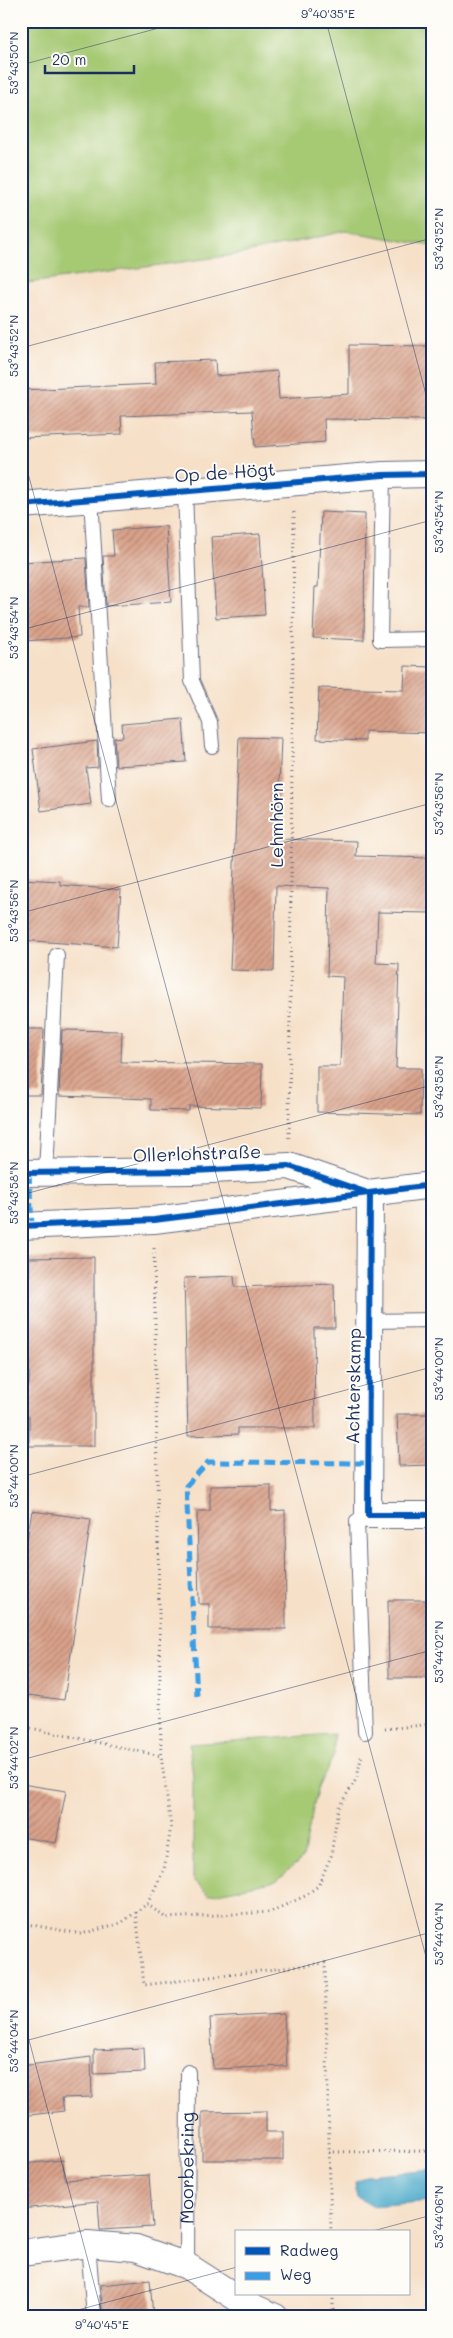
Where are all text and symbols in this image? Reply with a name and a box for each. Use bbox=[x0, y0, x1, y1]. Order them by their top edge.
text: 9°40'35"E bbox=[301, 5, 355, 21]
text: 53°43'50"N bbox=[5, 32, 21, 94]
scale bar bbox=[45, 42, 134, 74]
text: 20 m bbox=[52, 49, 86, 69]
text: 53°43'52"N bbox=[430, 208, 446, 270]
text: 53°43'52"N bbox=[5, 315, 21, 377]
street label: Op de Högt bbox=[174, 456, 276, 488]
text: 53°43'54"N bbox=[430, 491, 446, 553]
text: 53°43'54"N bbox=[5, 597, 21, 659]
text: 53°43'56"N bbox=[430, 773, 446, 835]
street label: Lehmhörn bbox=[264, 783, 288, 867]
text: 53°43'56"N bbox=[5, 880, 21, 942]
text: 53°43'58"N bbox=[430, 1056, 446, 1118]
street label: Ollerlohstraße bbox=[132, 1139, 261, 1167]
text: 53°43'58"N bbox=[5, 1162, 21, 1224]
street label: Achterskamp bbox=[340, 1328, 366, 1444]
text: 53°44'00"N bbox=[430, 1337, 446, 1401]
text: 53°44'00"N bbox=[5, 1444, 21, 1508]
text: 53°44'02"N bbox=[430, 1621, 446, 1683]
text: 53°44'02"N bbox=[5, 1727, 21, 1789]
text: 53°44'04"N bbox=[430, 1903, 446, 1965]
text: 53°44'04"N bbox=[5, 2010, 21, 2072]
street label: Moorbekring bbox=[174, 2112, 199, 2224]
text: 53°44'06"N bbox=[430, 2185, 446, 2249]
legend bbox=[235, 2230, 410, 2296]
text: Radweg bbox=[280, 2240, 338, 2260]
text: Weg bbox=[280, 2264, 311, 2284]
text: 9°40'45"E bbox=[75, 2316, 129, 2332]

